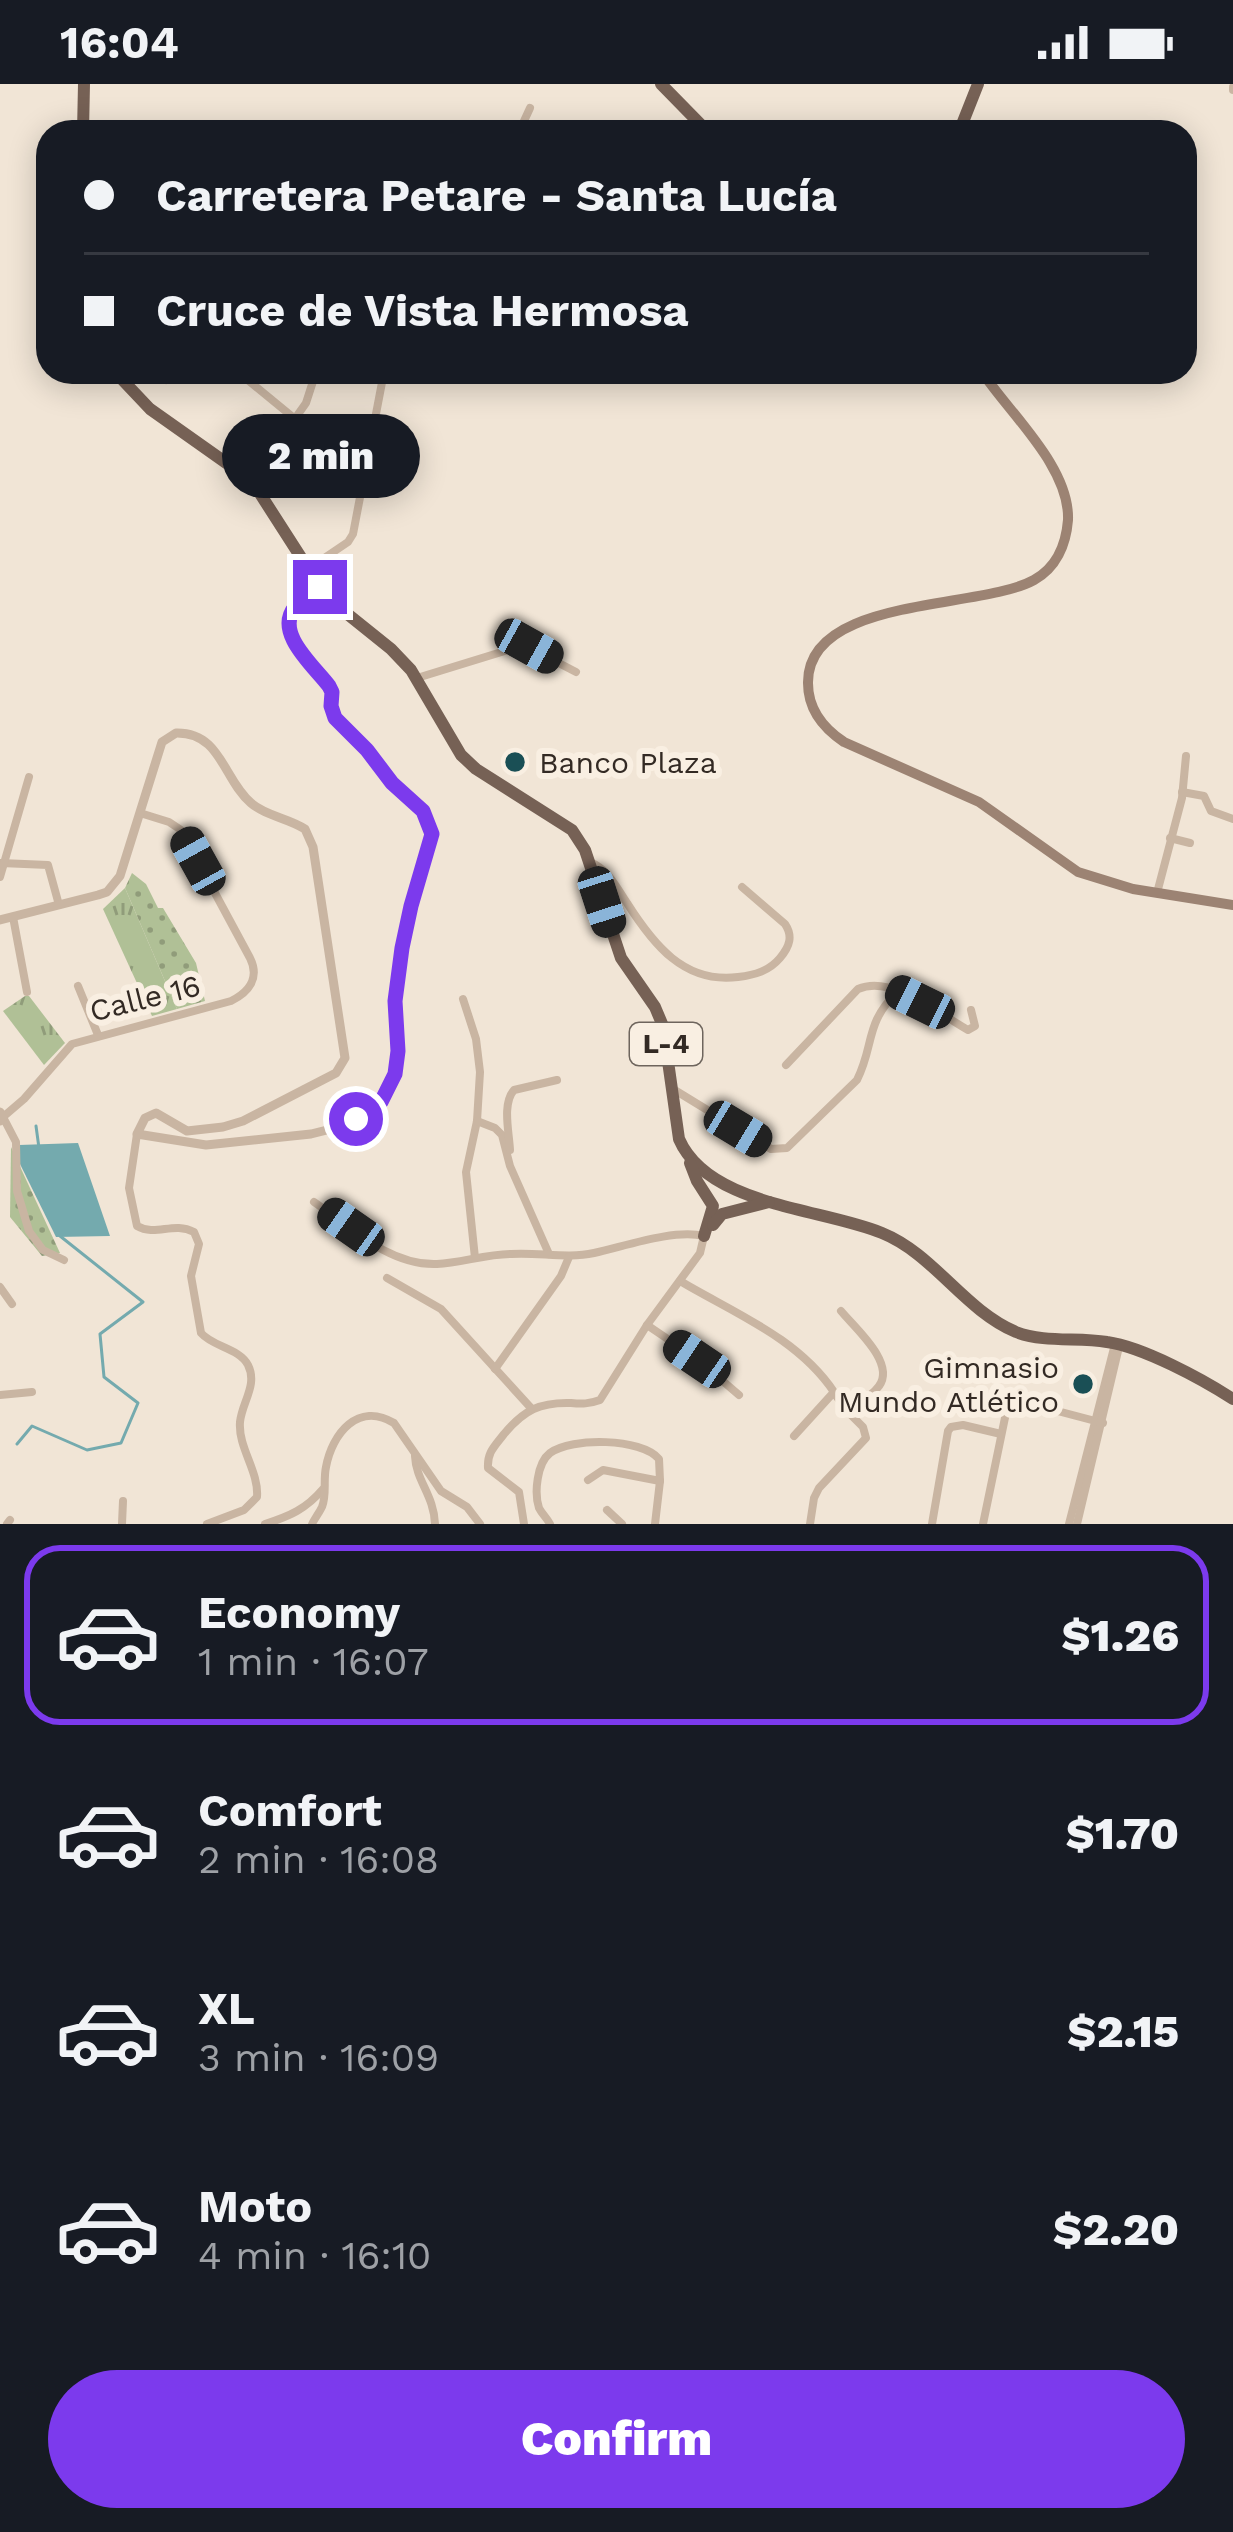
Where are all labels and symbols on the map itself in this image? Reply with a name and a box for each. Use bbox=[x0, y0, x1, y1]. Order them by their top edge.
callout: 2 min bbox=[221, 413, 419, 497]
route end bbox=[293, 560, 347, 614]
car bbox=[489, 613, 569, 679]
place label: Banco Plaza bbox=[539, 745, 717, 780]
marker: Banco Plaza bbox=[502, 749, 528, 775]
car bbox=[165, 821, 231, 901]
car bbox=[574, 862, 630, 942]
street label: Calle 16 bbox=[86, 967, 204, 1029]
car bbox=[880, 970, 960, 1034]
road number: L-4 bbox=[630, 1023, 702, 1065]
route start bbox=[329, 1092, 383, 1146]
car bbox=[698, 1095, 778, 1163]
car bbox=[311, 1192, 391, 1262]
car bbox=[657, 1324, 737, 1394]
place label: Gimnasio Mundo Atlético bbox=[838, 1350, 1059, 1419]
marker: Gimnasio Mundo Atlético bbox=[1070, 1371, 1096, 1397]

